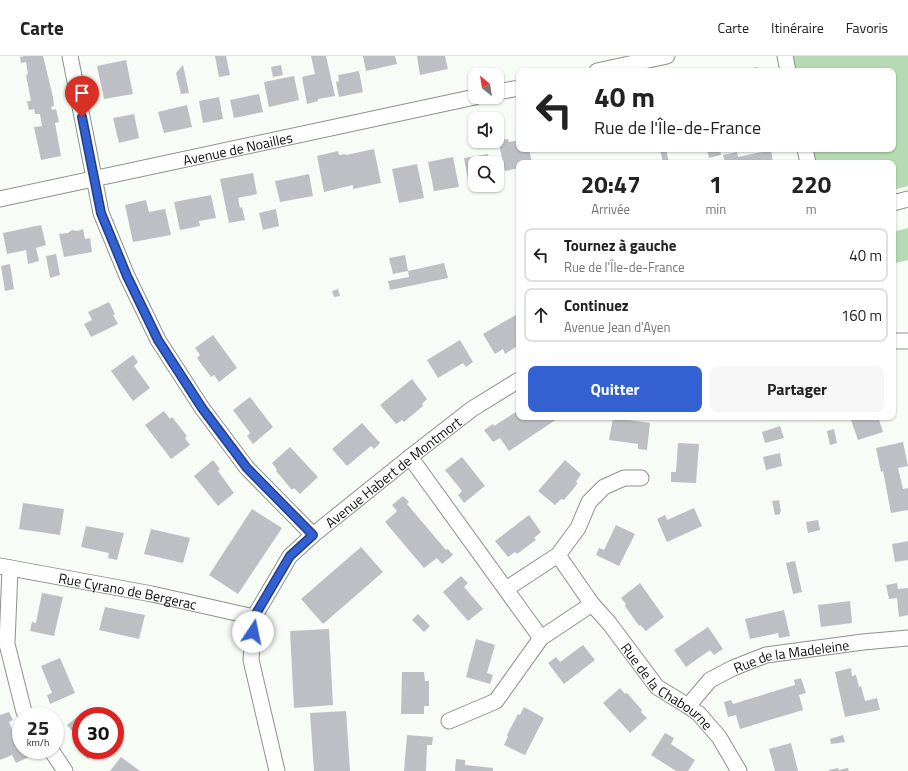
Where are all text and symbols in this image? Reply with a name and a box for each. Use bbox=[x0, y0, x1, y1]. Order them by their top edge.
text: Carte bbox=[20, 13, 64, 42]
text: Carte bbox=[718, 17, 749, 38]
text: Itinéraire bbox=[771, 17, 824, 38]
text: Favoris bbox=[846, 17, 888, 38]
north arrow bbox=[468, 68, 504, 104]
map controls bbox=[468, 68, 504, 192]
text: 40 m bbox=[594, 75, 655, 118]
pin bbox=[65, 76, 99, 117]
icon: arrive bbox=[71, 82, 93, 104]
icon: left bbox=[528, 84, 580, 136]
button: sound bbox=[468, 112, 504, 148]
text: Rue de l'Île-de-France bbox=[594, 114, 761, 141]
street label: Avenue de Noailles bbox=[181, 126, 294, 170]
button: search bbox=[468, 156, 504, 192]
text: 20:47 bbox=[581, 166, 641, 202]
text: 1 bbox=[709, 166, 723, 202]
text: 220 bbox=[791, 166, 831, 202]
text: Arrivée bbox=[591, 199, 630, 219]
text: min bbox=[705, 199, 726, 219]
text: m bbox=[806, 199, 817, 219]
text: Tournez à gauche bbox=[564, 234, 676, 257]
icon: left bbox=[530, 244, 552, 266]
text: 40 m bbox=[849, 244, 882, 267]
text: Rue de l'Île-de-France bbox=[564, 257, 685, 277]
text: Continuez bbox=[564, 294, 629, 317]
icon: ahead bbox=[530, 304, 552, 326]
text: 160 m bbox=[841, 304, 882, 327]
text: Avenue Jean d'Ayen bbox=[564, 317, 670, 337]
button: Quitter bbox=[528, 366, 702, 412]
button: Partager bbox=[710, 366, 884, 412]
street label: Avenue Habert de Montmort bbox=[320, 411, 465, 532]
street label: Rue Cyrano de Bergerac bbox=[57, 566, 199, 614]
position arrow bbox=[232, 611, 274, 653]
street label: Rue de la Madeleine bbox=[730, 633, 850, 677]
street label: Rue de la Chabourne bbox=[616, 638, 718, 734]
speed limit sign: 30 bbox=[72, 707, 124, 759]
text: 25 bbox=[27, 712, 49, 743]
text: km/h bbox=[27, 735, 49, 750]

